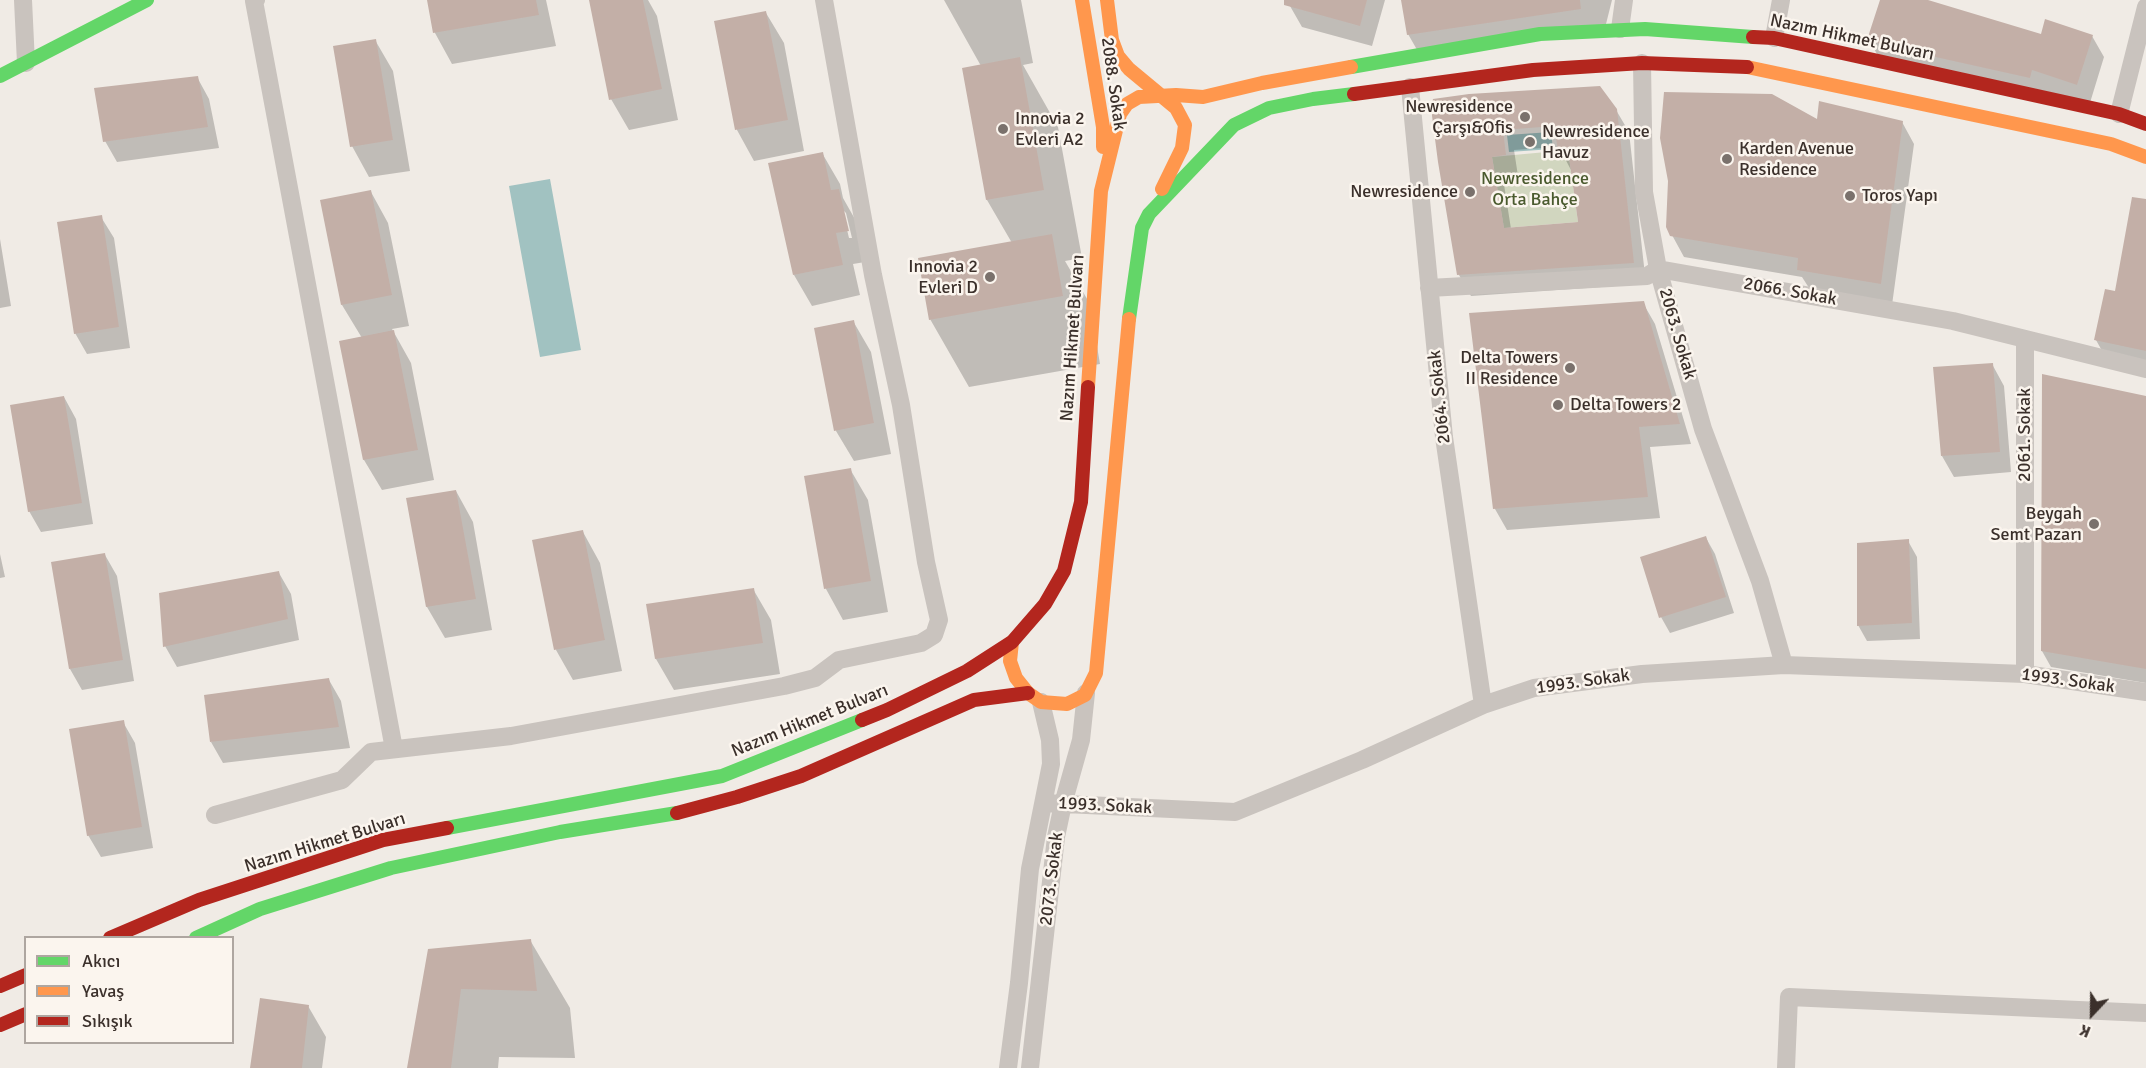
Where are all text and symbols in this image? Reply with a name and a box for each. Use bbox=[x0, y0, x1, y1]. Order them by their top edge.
street label: Nazım Hikmet Bulvarı bbox=[1768, 10, 1936, 66]
street label: 2088. Sokak bbox=[1096, 36, 1130, 132]
place label: Newresidence Çarşı&Ofis bbox=[1405, 96, 1513, 138]
place label: Innovia 2 Evleri A2 bbox=[1015, 108, 1085, 150]
marker: Newresidence Çarşı&Ofis bbox=[1518, 110, 1532, 124]
place label: Newresidence Havuz bbox=[1542, 121, 1650, 164]
marker: Innovia 2 Evleri A2 bbox=[996, 122, 1010, 136]
marker: Newresidence Havuz bbox=[1523, 135, 1537, 149]
place label: Karden Avenue Residence bbox=[1739, 138, 1854, 180]
marker: Karden Avenue Residence bbox=[1720, 152, 1734, 166]
park label: Newresidence Orta Bahçe bbox=[1481, 168, 1589, 210]
place label: Newresidence bbox=[1350, 181, 1458, 203]
marker: Newresidence bbox=[1463, 185, 1477, 199]
place label: Toros Yapı bbox=[1862, 185, 1938, 207]
marker: Toros Yapı bbox=[1843, 189, 1857, 203]
street label: Nazım Hikmet Bulvarı bbox=[1056, 254, 1090, 422]
place label: Innovia 2 Evleri D bbox=[908, 256, 978, 298]
marker: Innovia 2 Evleri D bbox=[983, 270, 997, 284]
street label: 2066. Sokak bbox=[1742, 273, 1838, 311]
street label: 2063. Sokak bbox=[1654, 286, 1700, 382]
place label: Delta Towers II Residence bbox=[1460, 347, 1558, 389]
street label: 2064. Sokak bbox=[1424, 349, 1456, 445]
marker: Delta Towers II Residence bbox=[1563, 361, 1577, 375]
street label: 2061. Sokak bbox=[2014, 388, 2036, 482]
place label: Delta Towers 2 bbox=[1570, 394, 1682, 416]
marker: Delta Towers 2 bbox=[1551, 398, 1565, 412]
place label: Beygah Semt Pazarı bbox=[1990, 503, 2082, 546]
marker: Beygah Semt Pazarı bbox=[2087, 517, 2101, 531]
street label: 1993. Sokak bbox=[2020, 664, 2116, 698]
street label: 1993. Sokak bbox=[1535, 665, 1631, 699]
street label: Nazım Hikmet Bulvarı bbox=[728, 680, 892, 762]
street label: 1993. Sokak bbox=[1057, 793, 1153, 819]
street label: Nazım Hikmet Bulvarı bbox=[242, 808, 408, 878]
street label: 2073. Sokak bbox=[1036, 831, 1068, 927]
legend bbox=[24, 936, 234, 1044]
text: Akıcı bbox=[82, 950, 120, 972]
text: Yavaş bbox=[82, 980, 124, 1002]
north arrow bbox=[2062, 984, 2122, 1044]
text: Sıkışık bbox=[82, 1010, 132, 1032]
text: K bbox=[2077, 1020, 2094, 1042]

